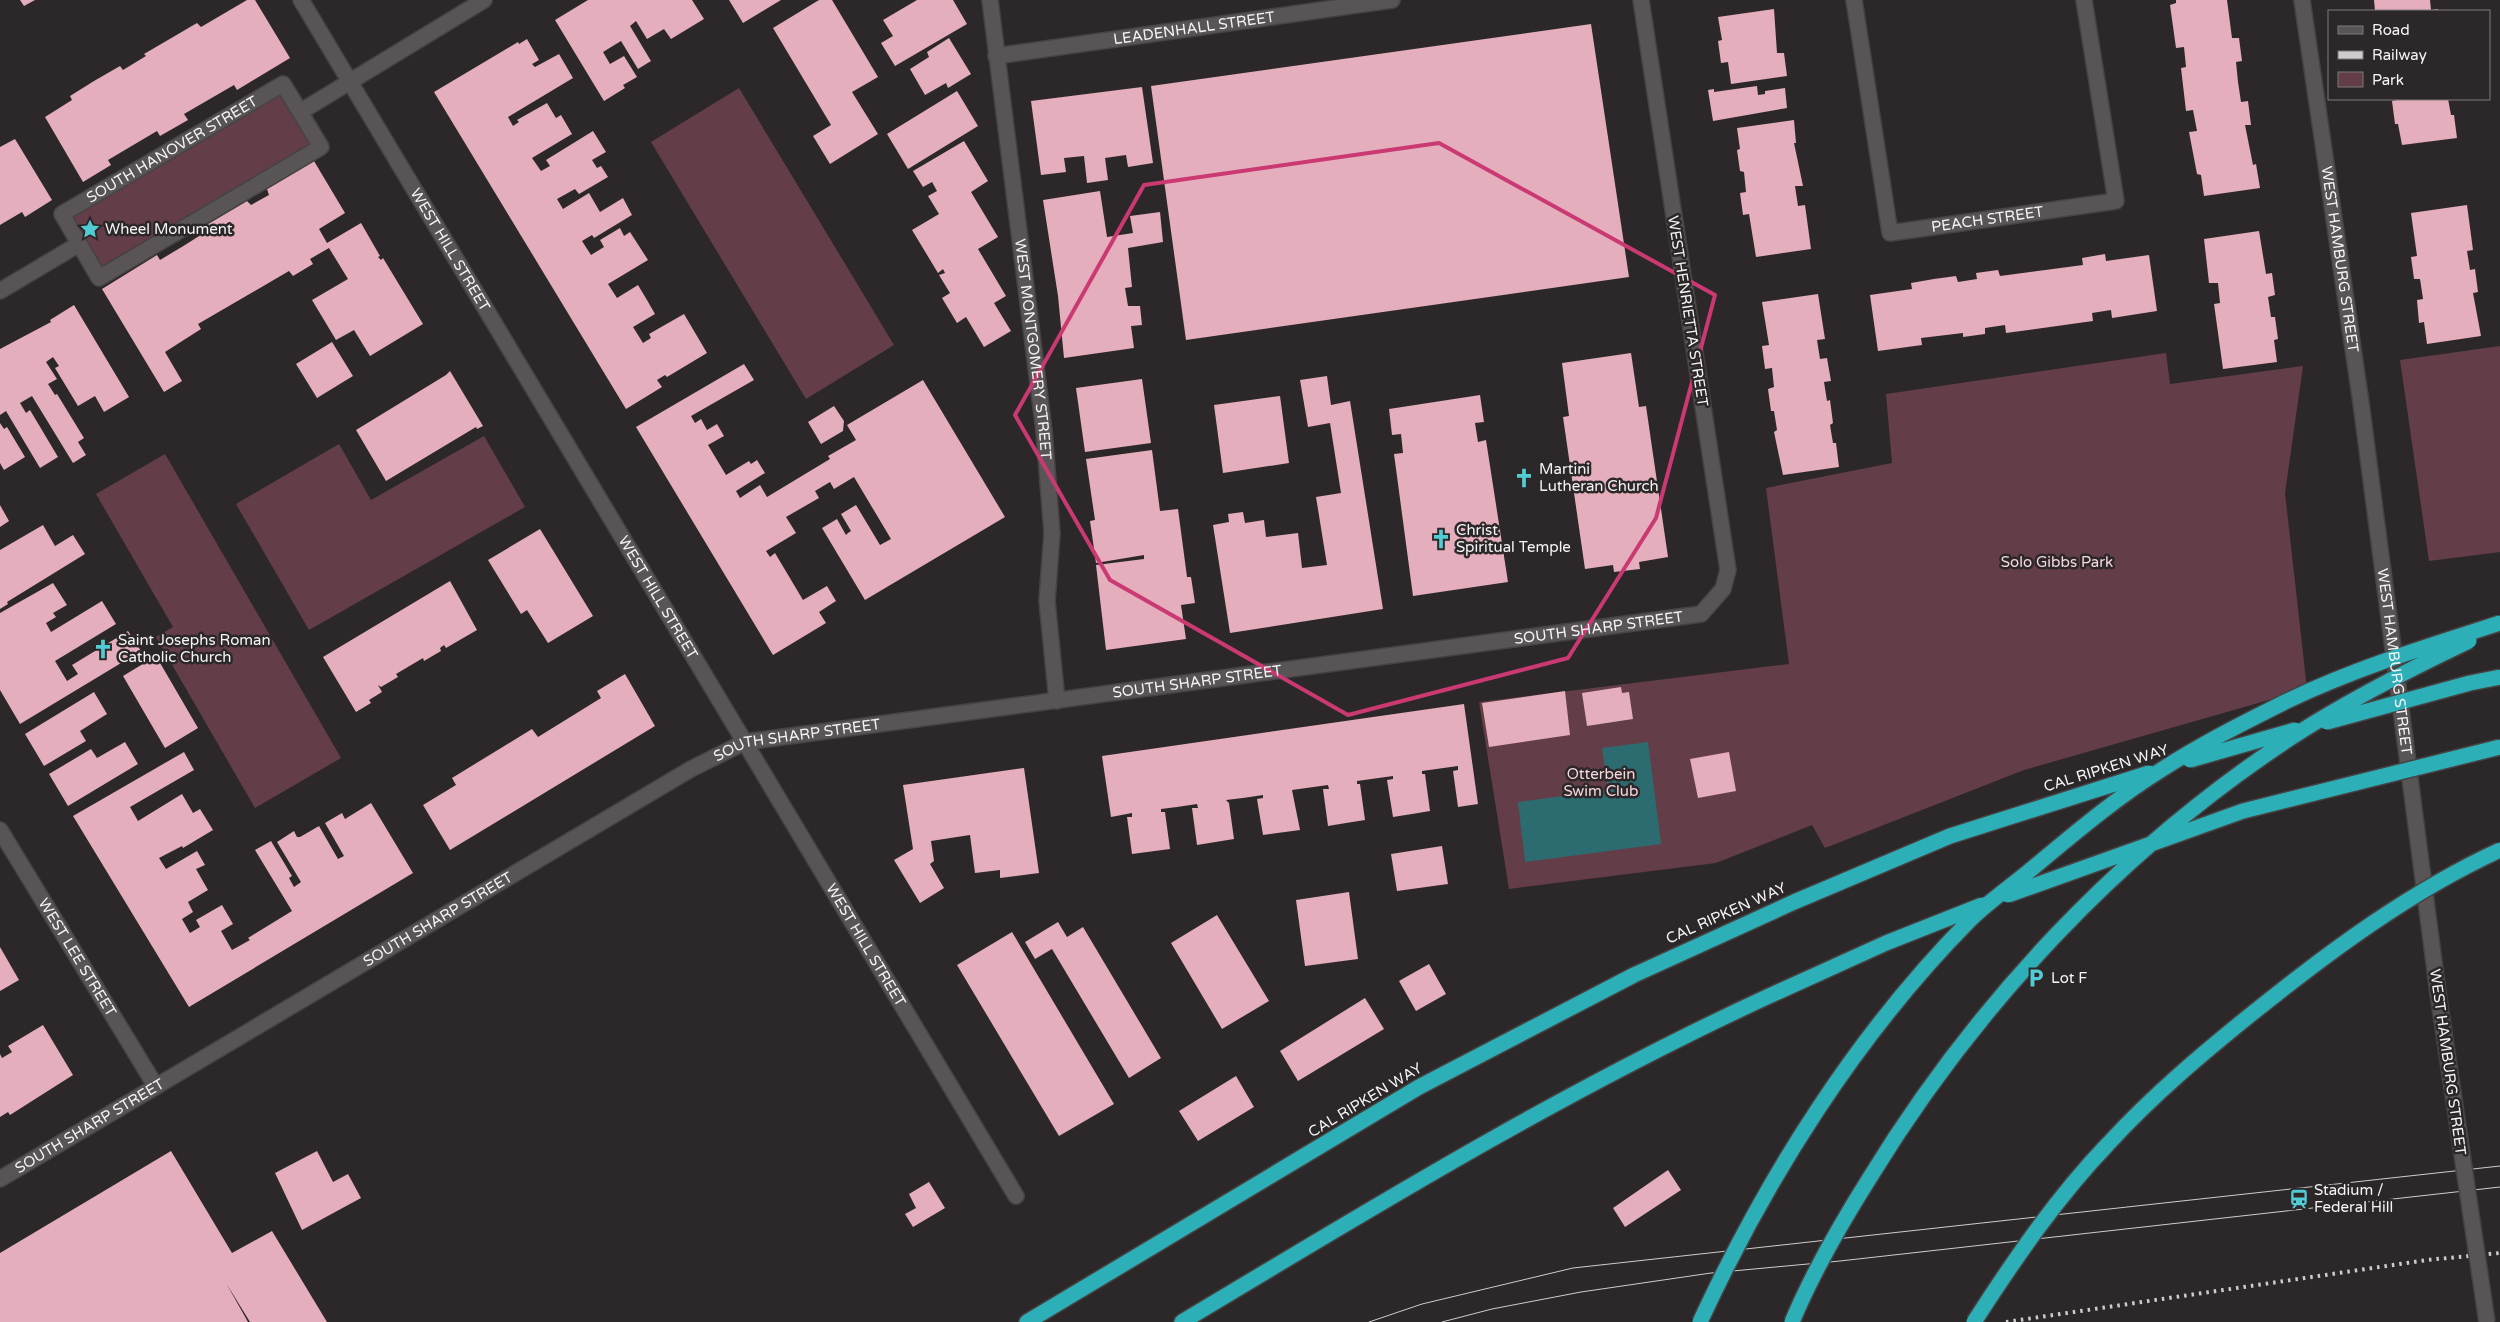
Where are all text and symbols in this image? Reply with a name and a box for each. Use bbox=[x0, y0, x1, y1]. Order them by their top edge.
street label: LEADENHALL STREET bbox=[1112, 8, 1276, 48]
legend bbox=[2328, 10, 2490, 100]
text: Road bbox=[2372, 21, 2410, 39]
text: Railway bbox=[2372, 46, 2427, 64]
text: Park bbox=[2372, 71, 2404, 89]
street label: SOUTH HANOVER STREET bbox=[83, 92, 261, 207]
street label: WEST HAMBURG STREET bbox=[2317, 165, 2362, 354]
street label: WEST HILL STREET bbox=[407, 185, 494, 315]
street label: PEACH STREET bbox=[1930, 202, 2045, 236]
street label: WEST HENRIETTA STREET bbox=[1664, 214, 1712, 408]
place icon: Wheel Monument bbox=[79, 218, 101, 240]
place label: Wheel Monument bbox=[105, 220, 233, 238]
street label: WEST MONTGOMERY STREET bbox=[1011, 238, 1055, 461]
place label: Martini Lutheran Church bbox=[1539, 460, 1659, 495]
church icon: Martini Lutheran Church bbox=[1513, 467, 1535, 489]
place label: Christ Spiritual Temple bbox=[1456, 521, 1571, 556]
church icon: Christ Spiritual Temple bbox=[1430, 528, 1452, 550]
street label: WEST HILL STREET bbox=[614, 533, 702, 662]
park label: Solo Gibbs Park bbox=[2001, 553, 2113, 571]
street label: WEST HAMBURG STREET bbox=[2374, 567, 2416, 756]
street label: SOUTH SHARP STREET bbox=[1513, 607, 1684, 648]
place label: Saint Josephs Roman Catholic Church bbox=[118, 631, 271, 666]
church icon: Saint Josephs Roman Catholic Church bbox=[92, 638, 114, 660]
street label: SOUTH SHARP STREET bbox=[1111, 661, 1283, 702]
street label: SOUTH SHARP STREET bbox=[710, 715, 881, 765]
street label: CAL RIPKEN WAY bbox=[2041, 740, 2171, 796]
park label: Otterbein Swim Club bbox=[1564, 765, 1638, 800]
street label: SOUTH SHARP STREET bbox=[360, 868, 516, 971]
street label: CAL RIPKEN WAY bbox=[1663, 878, 1789, 948]
street label: WEST HILL STREET bbox=[822, 880, 910, 1010]
street label: WEST LEE STREET bbox=[35, 895, 120, 1020]
parking icon: Lot F bbox=[2025, 967, 2047, 989]
street label: WEST HAMBURG STREET bbox=[2426, 968, 2470, 1156]
place label: Lot F bbox=[2051, 969, 2087, 987]
street label: CAL RIPKEN WAY bbox=[1305, 1059, 1426, 1141]
street label: SOUTH SHARP STREET bbox=[12, 1075, 167, 1177]
place label: Stadium / Federal Hill bbox=[2314, 1181, 2393, 1216]
station icon: Stadium / Federal Hill bbox=[2288, 1188, 2310, 1210]

